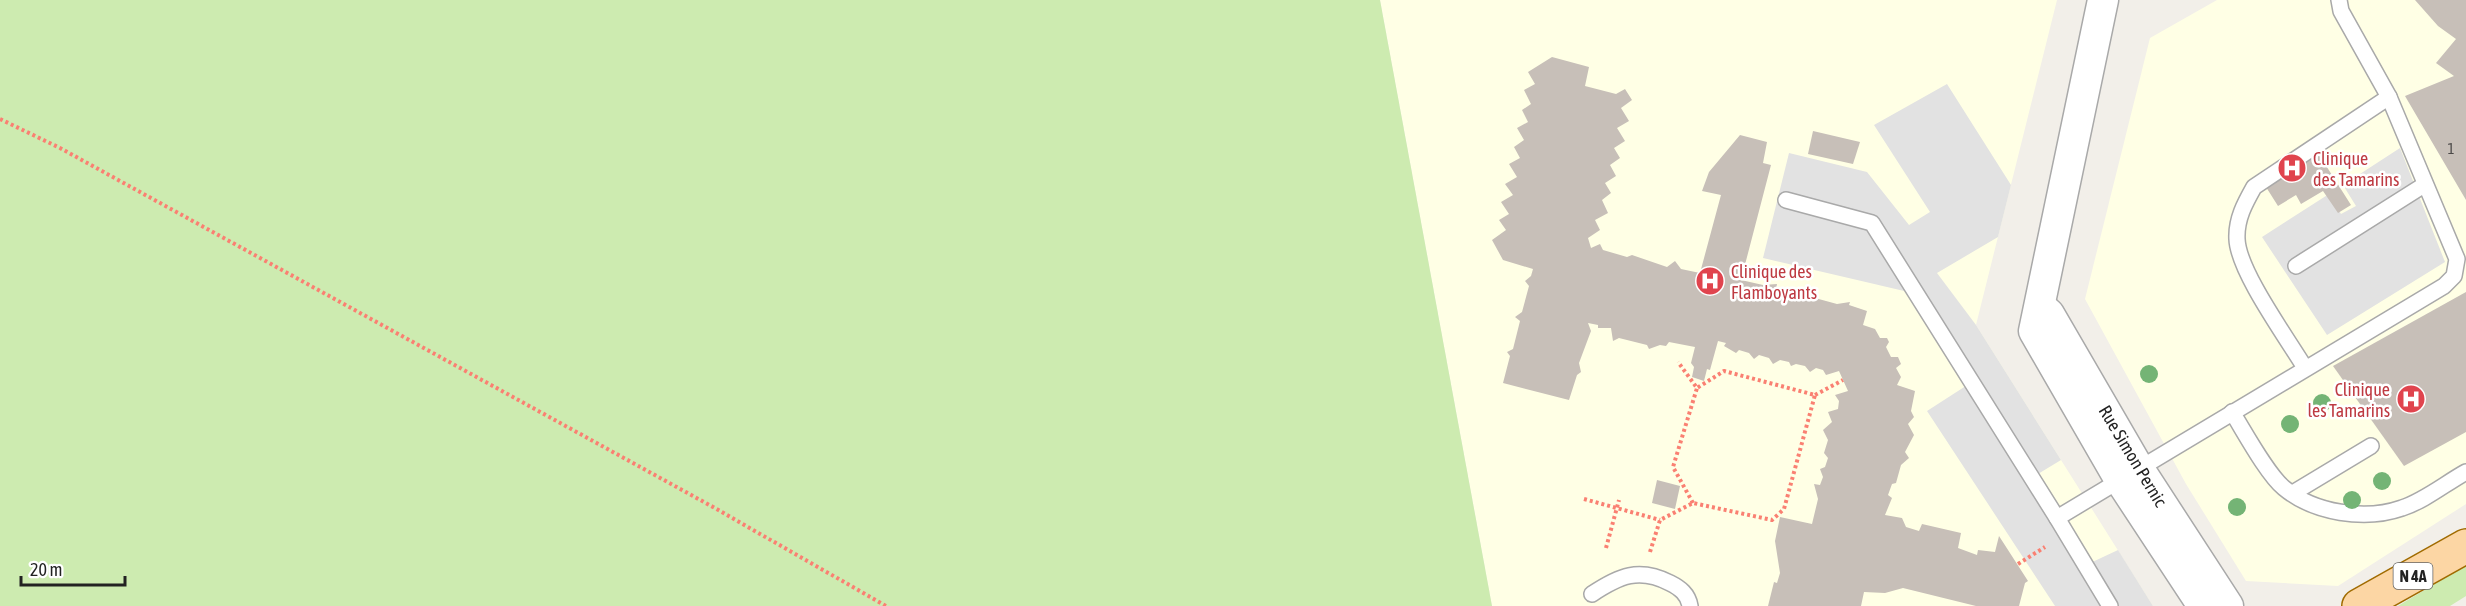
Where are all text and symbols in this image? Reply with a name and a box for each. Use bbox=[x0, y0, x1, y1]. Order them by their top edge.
house number: 1 bbox=[2447, 140, 2455, 157]
place label: Clinique des Tamarins bbox=[2313, 148, 2399, 190]
hospital icon: Clinique des Tamarins bbox=[2276, 152, 2308, 184]
place label: Clinique des Flamboyants bbox=[1731, 261, 1817, 303]
hospital icon: Clinique des Flamboyants bbox=[1694, 265, 1726, 297]
place label: Clinique les Tamarins bbox=[2308, 379, 2390, 421]
hospital icon: Clinique les Tamarins bbox=[2395, 383, 2427, 415]
street label: Rue Simon Pernic bbox=[2095, 402, 2172, 511]
scale bar bbox=[21, 549, 124, 587]
text: 20 m bbox=[30, 559, 62, 580]
road number: N 4A bbox=[2394, 563, 2432, 589]

